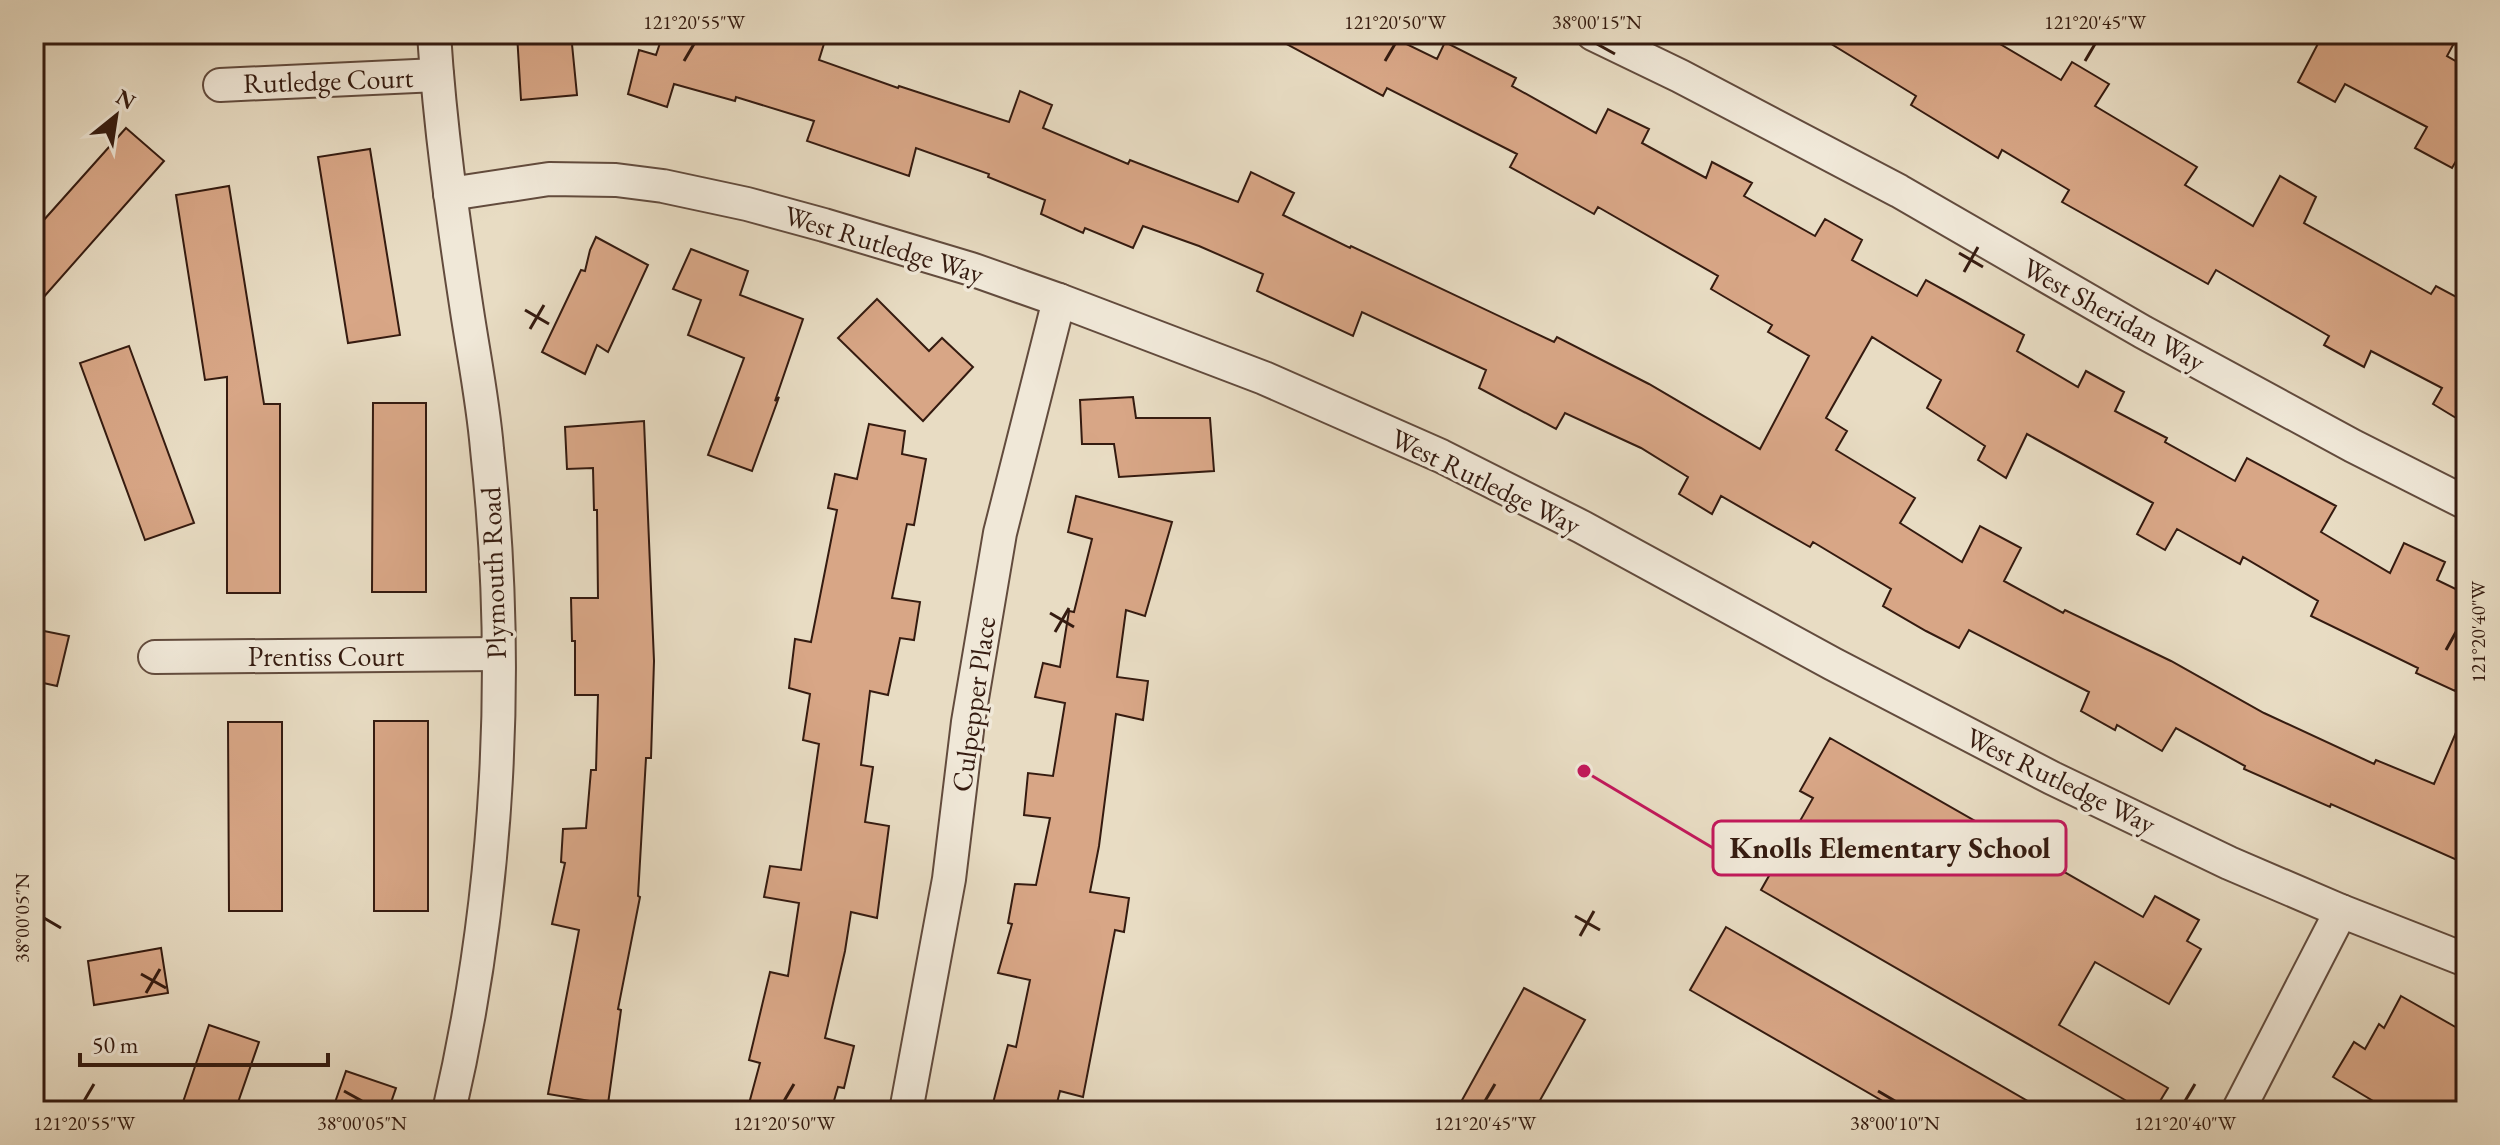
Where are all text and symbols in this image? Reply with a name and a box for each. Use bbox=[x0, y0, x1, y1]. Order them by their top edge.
text: 121°20'55"W bbox=[643, 9, 746, 35]
text: 121°20'50"W bbox=[1344, 9, 1447, 35]
text: 38°00'15"N bbox=[1552, 9, 1642, 35]
text: 121°20'45"W bbox=[2044, 9, 2147, 35]
street label: Rutledge Court bbox=[242, 59, 414, 101]
north arrow bbox=[76, 76, 156, 156]
text: N bbox=[111, 82, 141, 116]
street label: West Rutledge Way bbox=[780, 197, 989, 292]
street label: West Sheridan Way bbox=[2016, 249, 2212, 379]
street label: West Rutledge Way bbox=[1385, 419, 1588, 543]
street label: Plymouth Road bbox=[472, 485, 514, 660]
text: 121°20'40"W bbox=[2465, 580, 2491, 683]
street label: Culpepper Place bbox=[943, 614, 1003, 794]
street label: Prentiss Court bbox=[248, 638, 404, 674]
street label: West Rutledge Way bbox=[1960, 718, 2163, 842]
callout: Knolls Elementary School bbox=[1713, 821, 2066, 875]
text: Knolls Elementary School bbox=[1729, 828, 2051, 867]
text: 38°00'05"N bbox=[9, 873, 35, 963]
scale bar bbox=[80, 1017, 328, 1067]
text: 50 m bbox=[92, 1029, 139, 1060]
text: 121°20'55"W bbox=[33, 1110, 136, 1136]
text: 38°00'05"N bbox=[317, 1110, 407, 1136]
text: 121°20'50"W bbox=[733, 1110, 836, 1136]
text: 121°20'45"W bbox=[1434, 1110, 1537, 1136]
text: 38°00'10"N bbox=[1850, 1110, 1940, 1136]
text: 121°20'40"W bbox=[2134, 1110, 2237, 1136]

